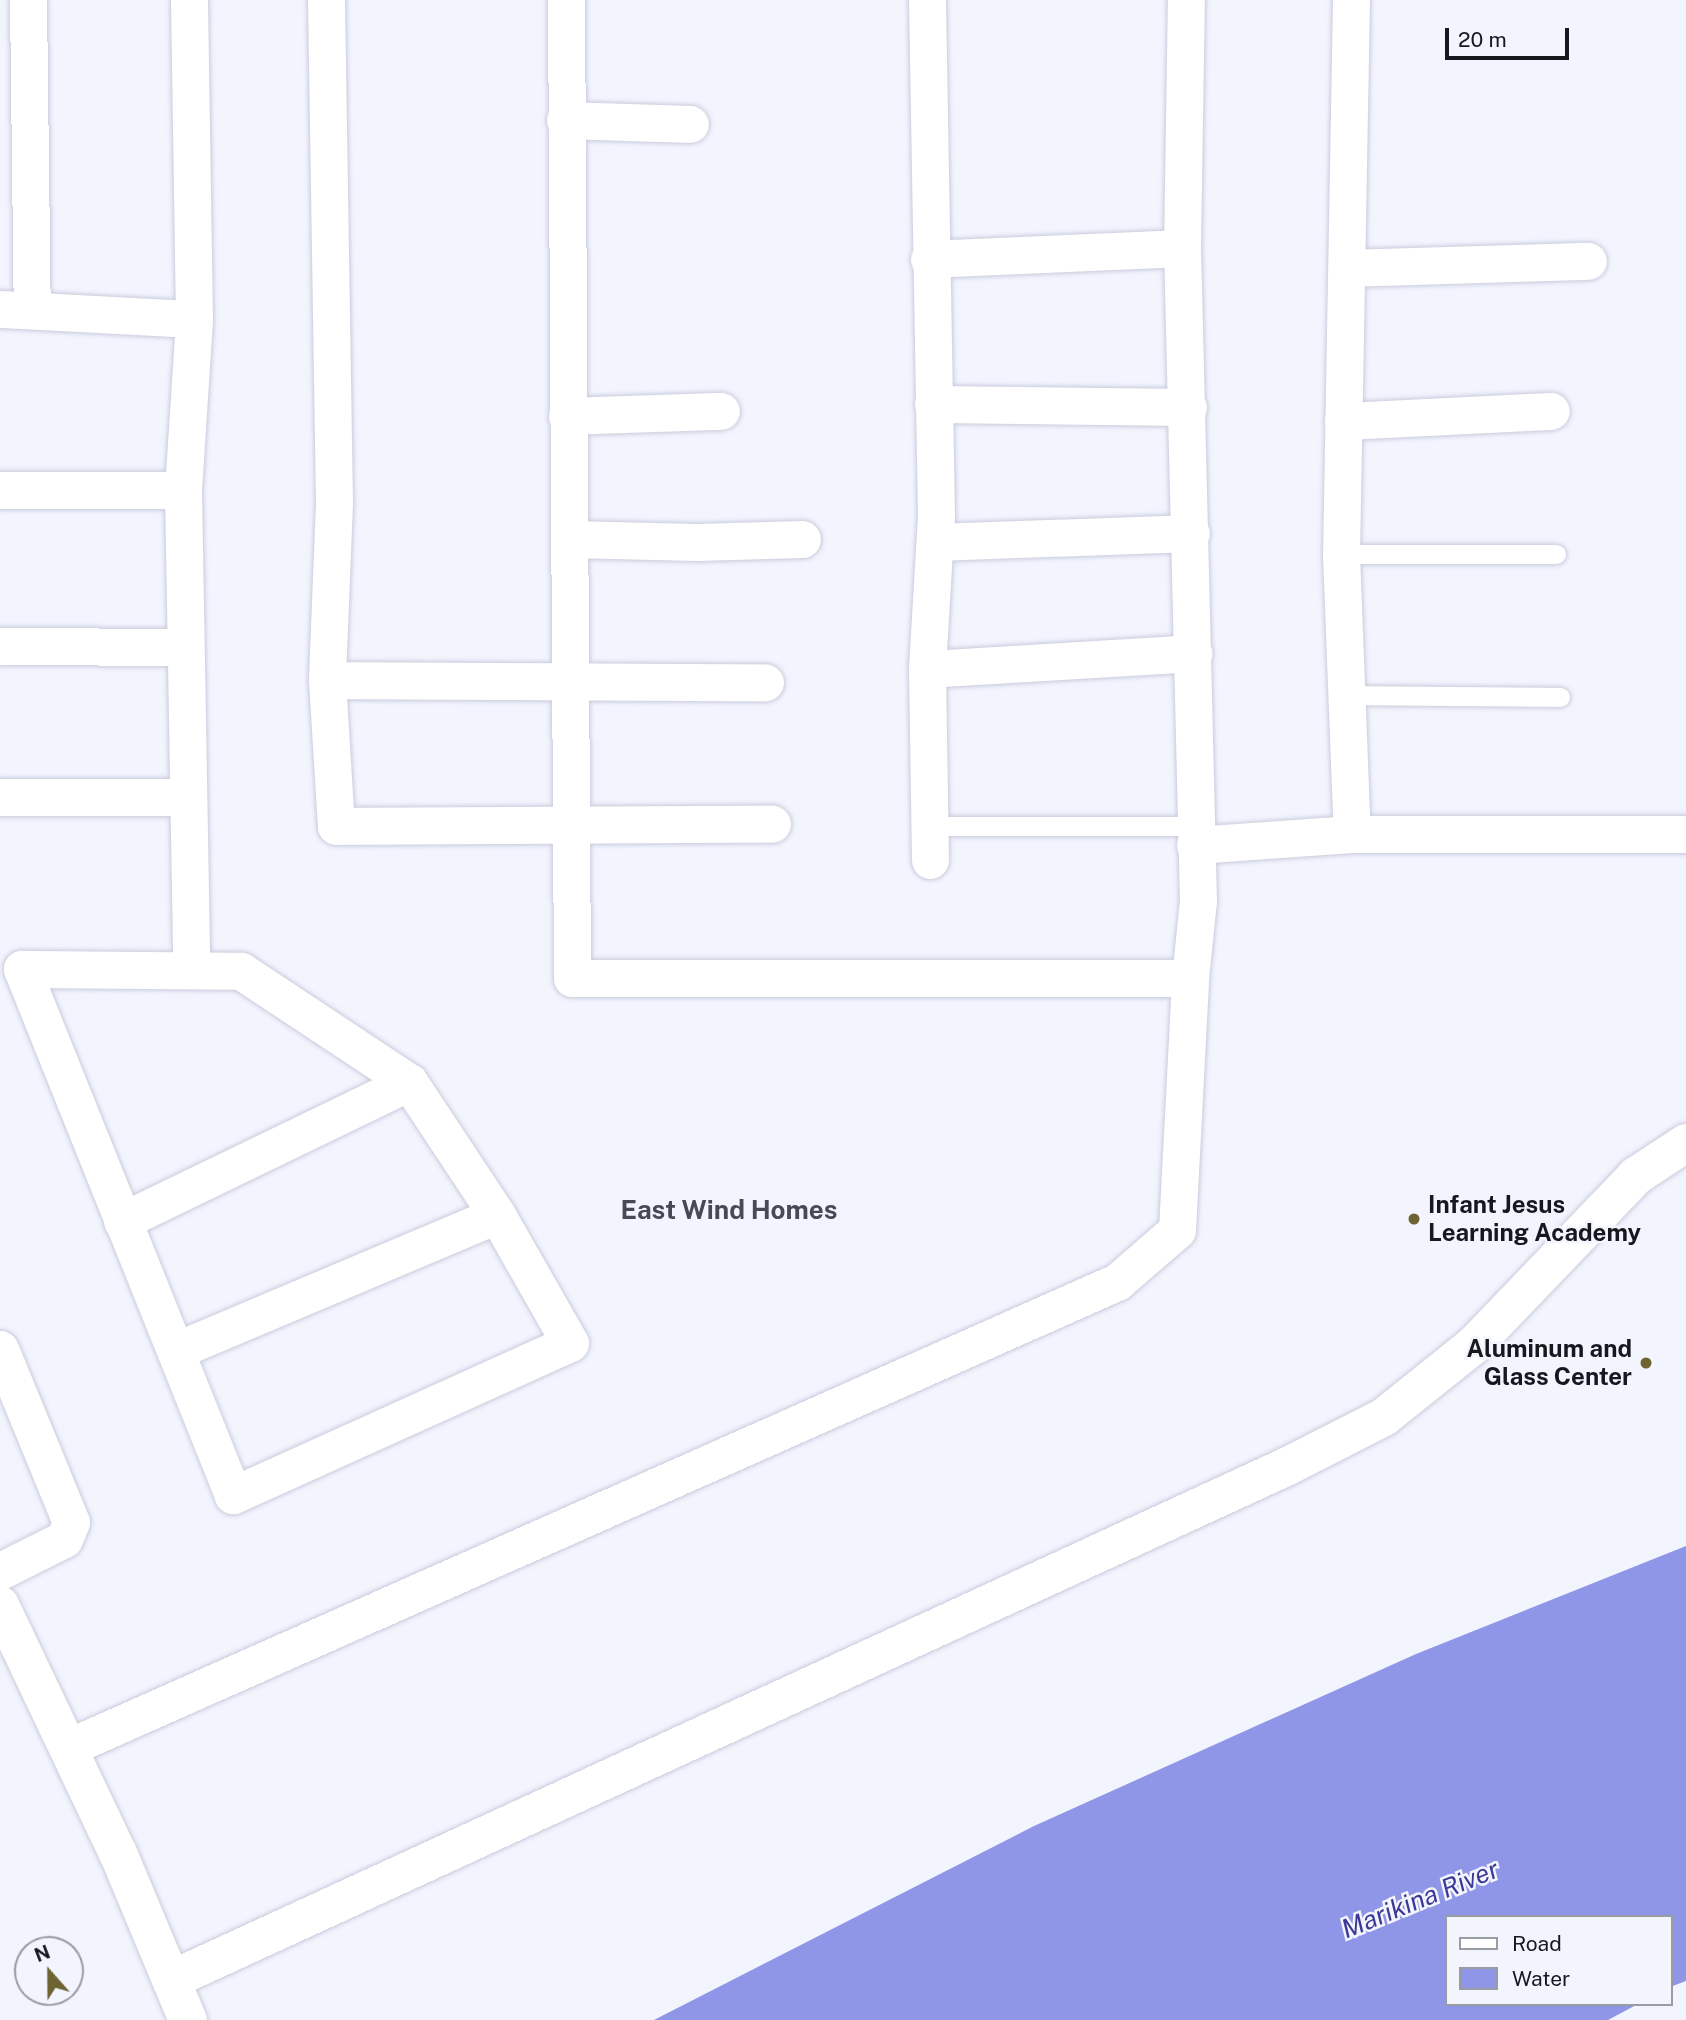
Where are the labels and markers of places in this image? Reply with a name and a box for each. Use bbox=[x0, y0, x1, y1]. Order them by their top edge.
place label: Infant Jesus Learning Academy bbox=[1428, 1191, 1641, 1247]
marker: Infant Jesus Learning Academy bbox=[1406, 1211, 1422, 1227]
place label: Aluminum and Glass Center bbox=[1467, 1335, 1632, 1391]
marker: Aluminum and Glass Center bbox=[1638, 1355, 1654, 1371]

